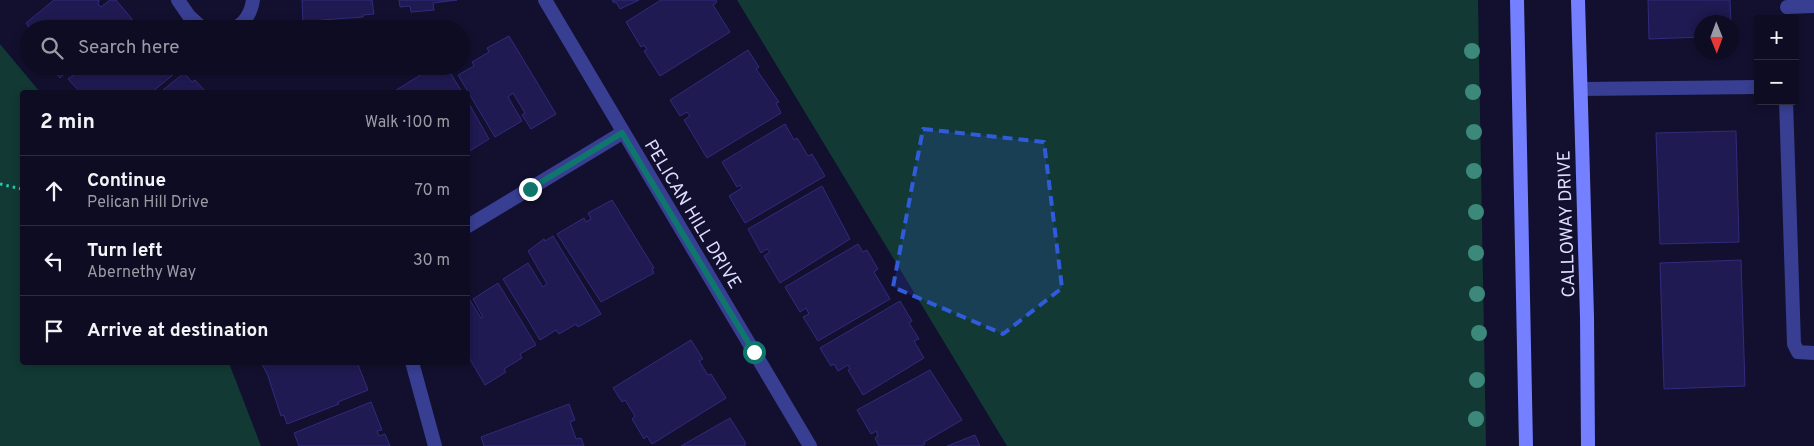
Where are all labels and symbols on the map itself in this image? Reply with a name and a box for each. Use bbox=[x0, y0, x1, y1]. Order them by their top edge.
north arrow bbox=[1694, 15, 1739, 60]
street label: PELICAN HILL DRIVE bbox=[638, 136, 745, 294]
street label: CALLOWAY DRIVE bbox=[1553, 150, 1582, 298]
route end bbox=[519, 178, 542, 201]
route start bbox=[743, 341, 766, 364]

